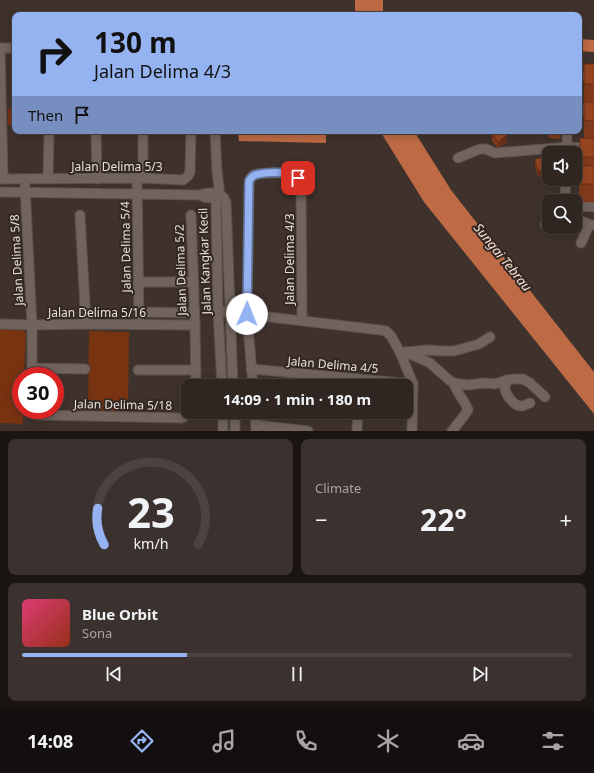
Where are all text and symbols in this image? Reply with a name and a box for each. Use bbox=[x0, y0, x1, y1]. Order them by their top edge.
text: 130 m bbox=[94, 23, 177, 61]
icon: right bbox=[28, 28, 80, 80]
text: Jalan Delima 4/3 bbox=[94, 59, 231, 83]
icon: arrive bbox=[71, 104, 93, 126]
text: Then bbox=[28, 105, 63, 125]
map controls bbox=[542, 146, 582, 234]
button: sound bbox=[542, 146, 582, 186]
street label: Jalan Delima 5/3 bbox=[70, 158, 163, 175]
pin bbox=[281, 161, 315, 195]
icon: arrive bbox=[287, 167, 309, 189]
button: search bbox=[542, 194, 582, 234]
street label: Jalan Delima 5/4 bbox=[116, 201, 135, 294]
street label: Jalan Kangkar Kecil bbox=[194, 207, 215, 316]
street label: Jalan Delima 4/3 bbox=[281, 213, 298, 306]
street label: Jalan Delima 5/8 bbox=[6, 214, 27, 307]
water label: Sungai Tebrau bbox=[470, 219, 536, 295]
street label: Jalan Delima 5/2 bbox=[170, 224, 191, 317]
position arrow bbox=[226, 293, 268, 335]
street label: Jalan Delima 5/16 bbox=[47, 304, 146, 321]
street label: Jalan Delima 4/5 bbox=[286, 352, 379, 377]
speed limit sign: 30 bbox=[12, 367, 64, 419]
text: 14:09 · 1 min · 180 m bbox=[223, 389, 371, 409]
street label: Jalan Delima 5/18 bbox=[73, 395, 172, 414]
text: Climate bbox=[315, 479, 361, 497]
text: 23 bbox=[127, 484, 174, 540]
text: 22° bbox=[420, 499, 467, 540]
text: − bbox=[315, 504, 328, 534]
text: + bbox=[559, 504, 572, 534]
text: km/h bbox=[133, 534, 168, 553]
text: Blue Orbit bbox=[82, 604, 158, 624]
text: Sona bbox=[82, 624, 112, 642]
icon: previous bbox=[103, 663, 125, 685]
icon: pause bbox=[286, 663, 308, 685]
icon: next bbox=[469, 663, 491, 685]
icon: directions bbox=[128, 727, 156, 755]
icon: music bbox=[210, 727, 238, 755]
icon: phone bbox=[292, 727, 320, 755]
icon: climate bbox=[374, 727, 402, 755]
icon: car bbox=[457, 727, 485, 755]
icon: filters bbox=[539, 727, 567, 755]
text: 14:08 bbox=[27, 729, 73, 753]

